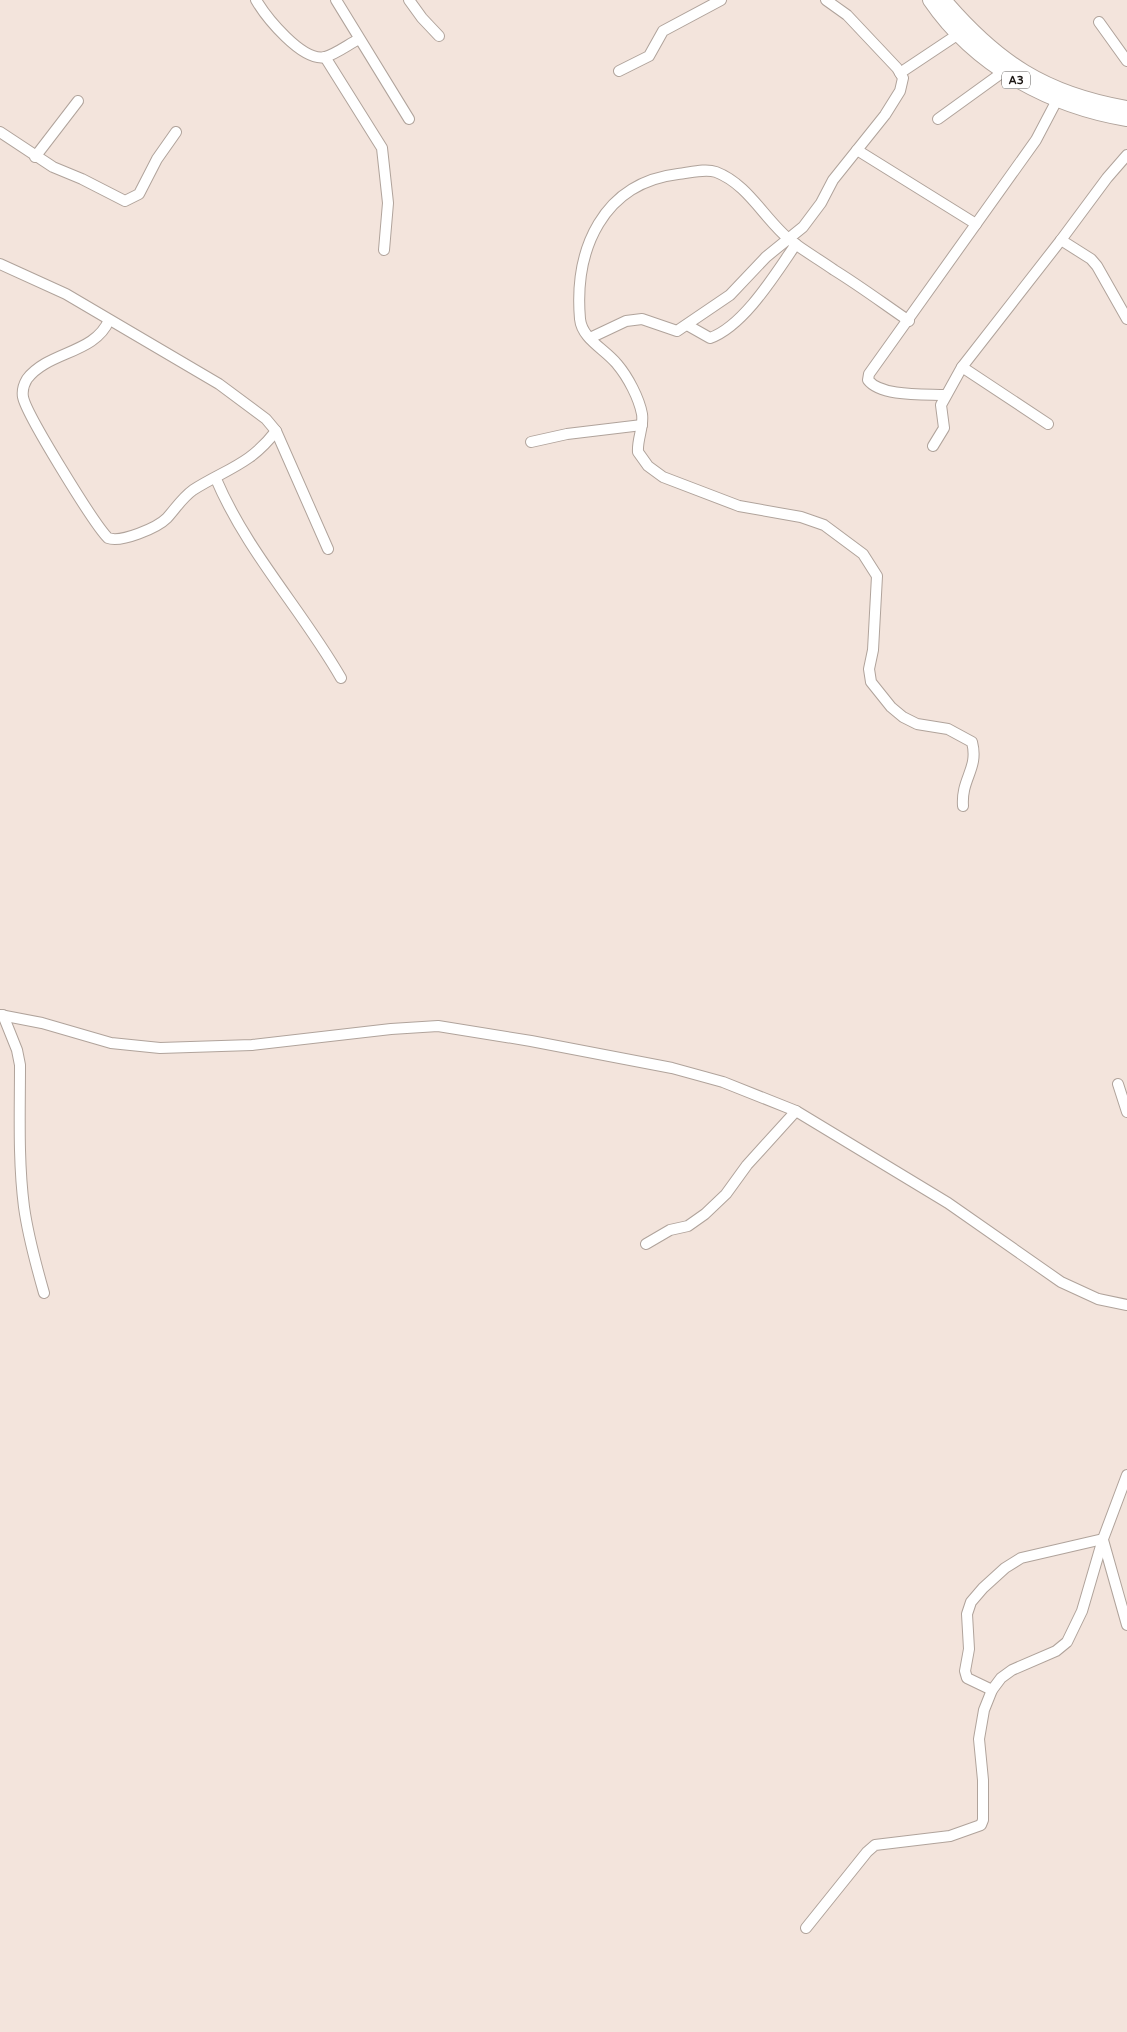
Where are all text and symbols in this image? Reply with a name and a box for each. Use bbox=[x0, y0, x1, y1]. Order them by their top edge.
road number: A3 bbox=[1002, 72, 1030, 88]

